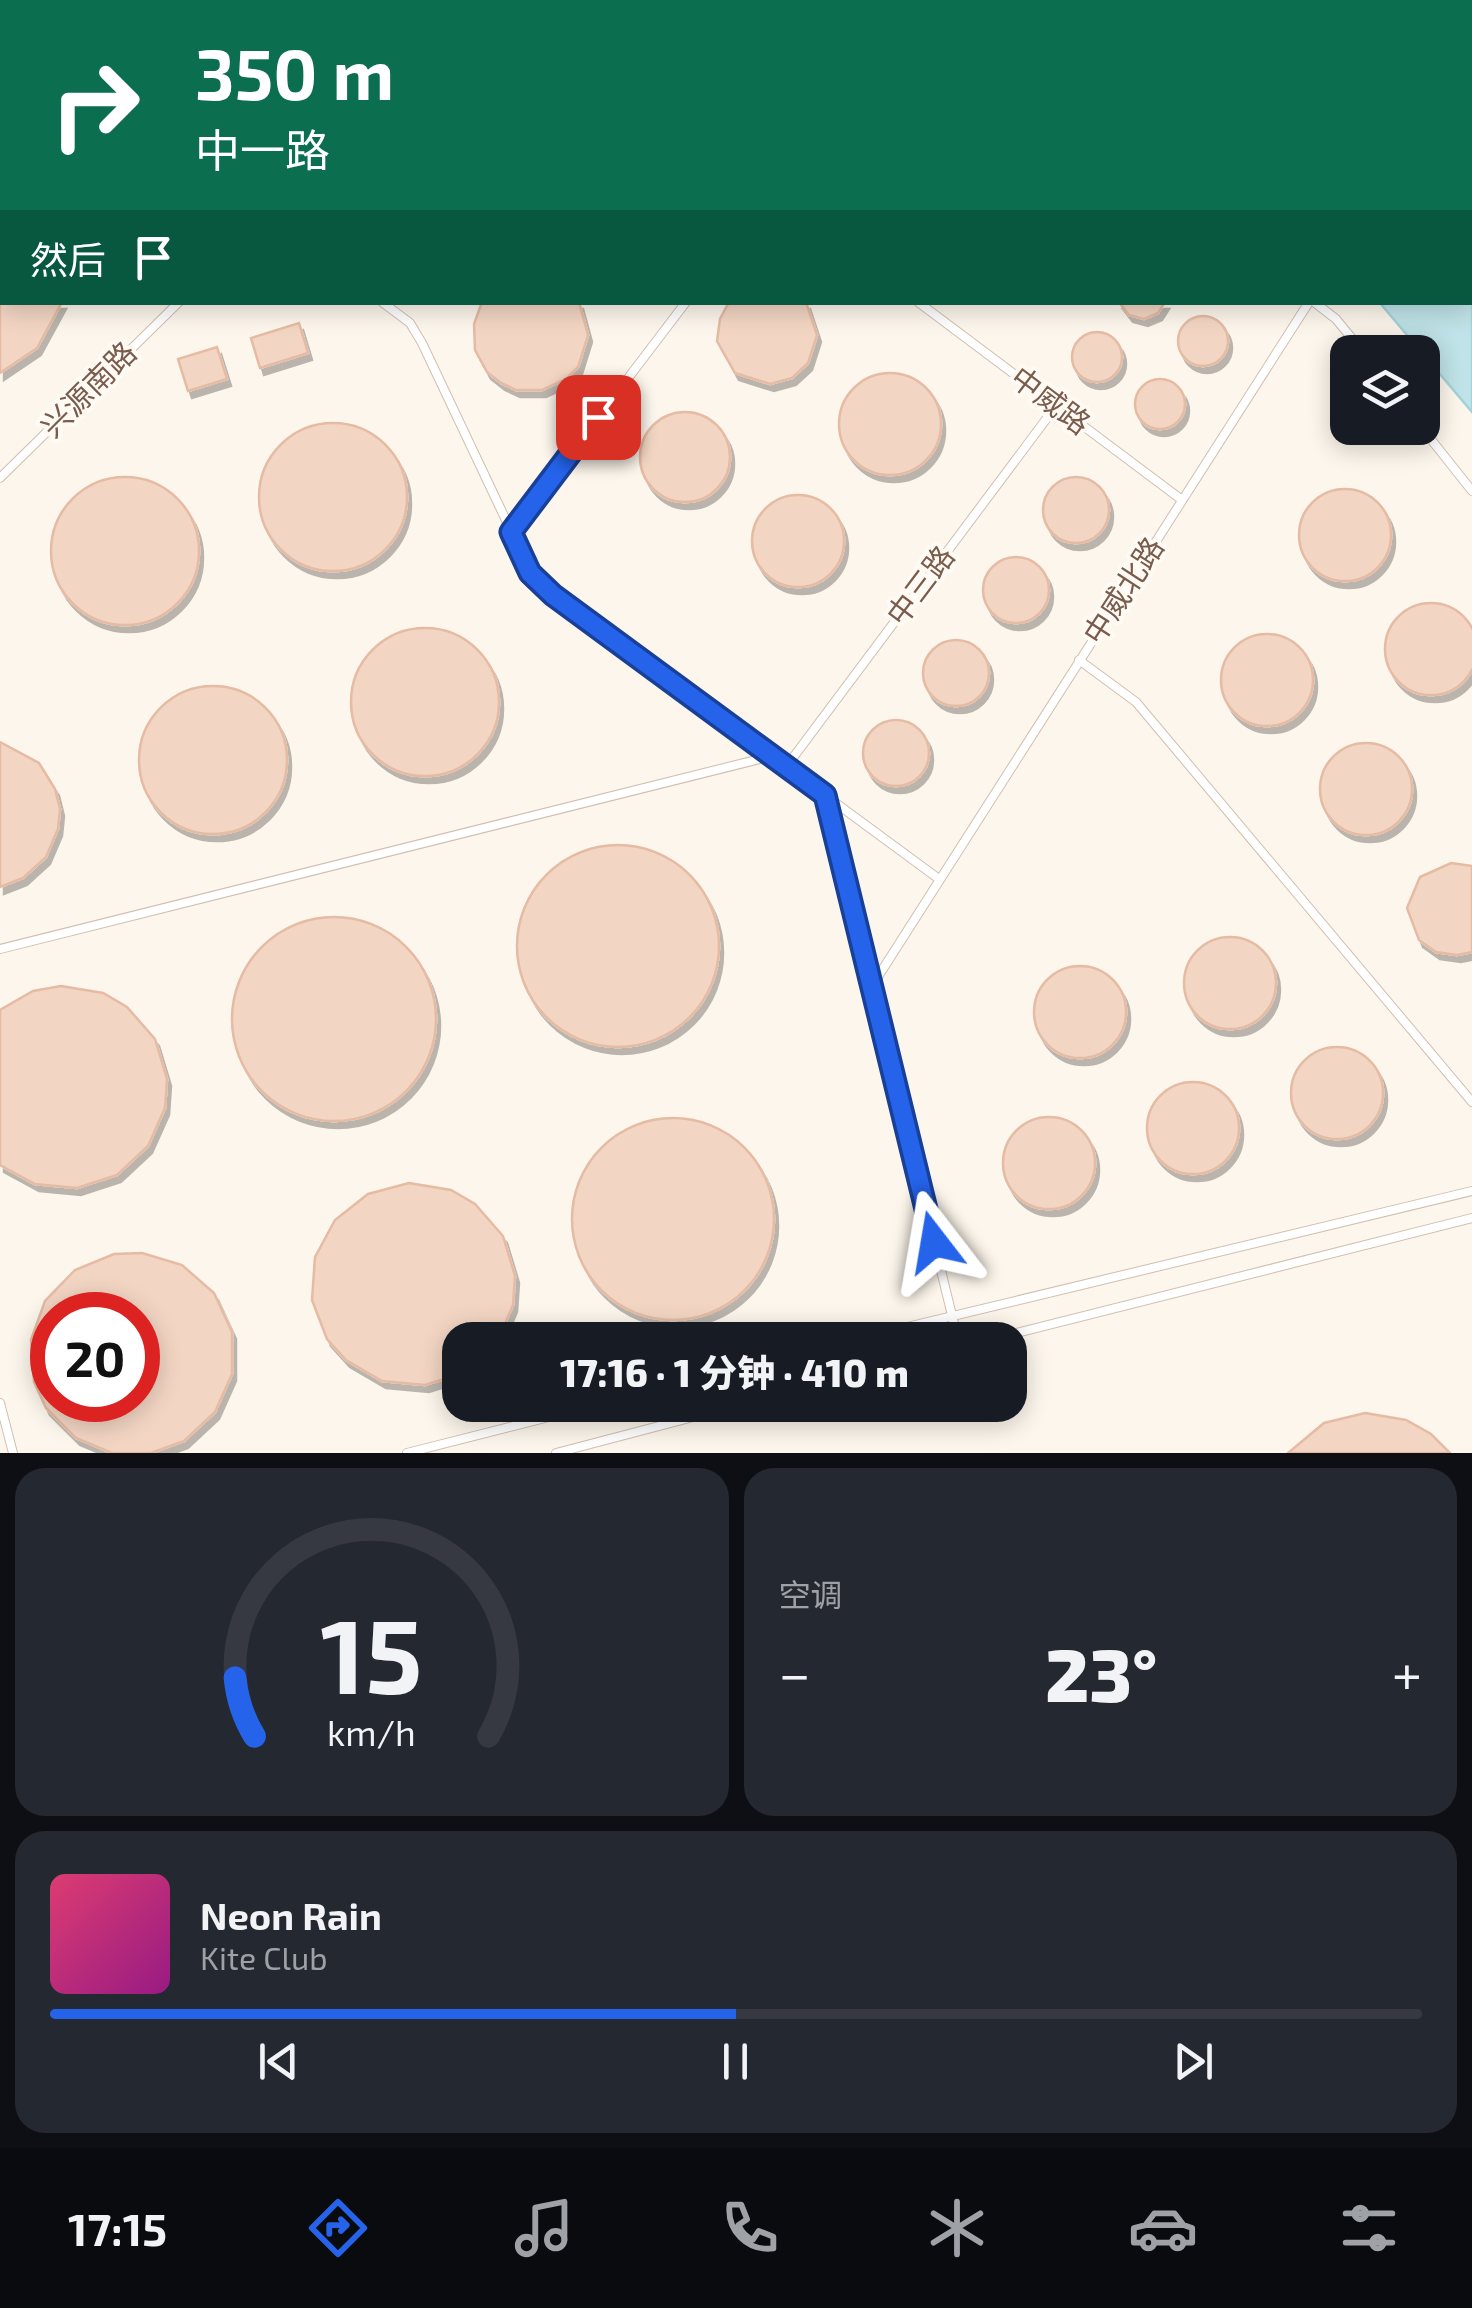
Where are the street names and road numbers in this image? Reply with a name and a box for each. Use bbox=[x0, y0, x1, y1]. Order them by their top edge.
street label: 兴源南路 bbox=[32, 333, 143, 444]
street label: 中威路 bbox=[1004, 358, 1098, 441]
street label: 中威北路 bbox=[1075, 530, 1170, 650]
street label: 中三路 bbox=[878, 538, 961, 632]

